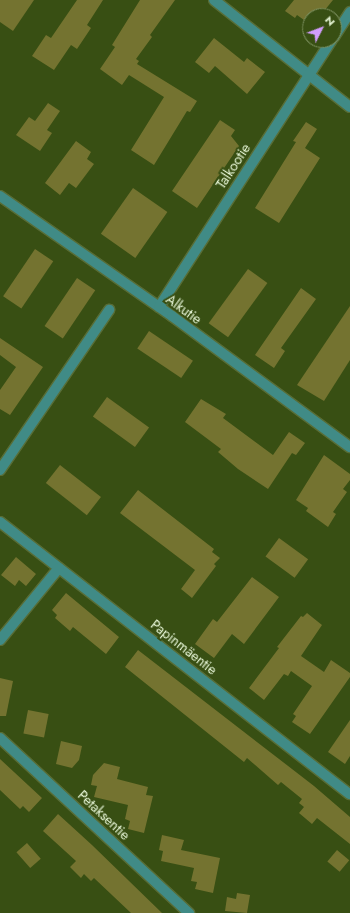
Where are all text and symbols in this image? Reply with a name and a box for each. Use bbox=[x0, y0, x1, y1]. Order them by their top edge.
north arrow bbox=[302, 8, 342, 48]
text: N bbox=[321, 12, 339, 29]
street label: Talkootie bbox=[212, 140, 254, 192]
street label: Alkutie bbox=[163, 290, 205, 328]
street label: Papinmäentie bbox=[148, 616, 220, 678]
street label: Petaksentie bbox=[74, 787, 134, 843]

